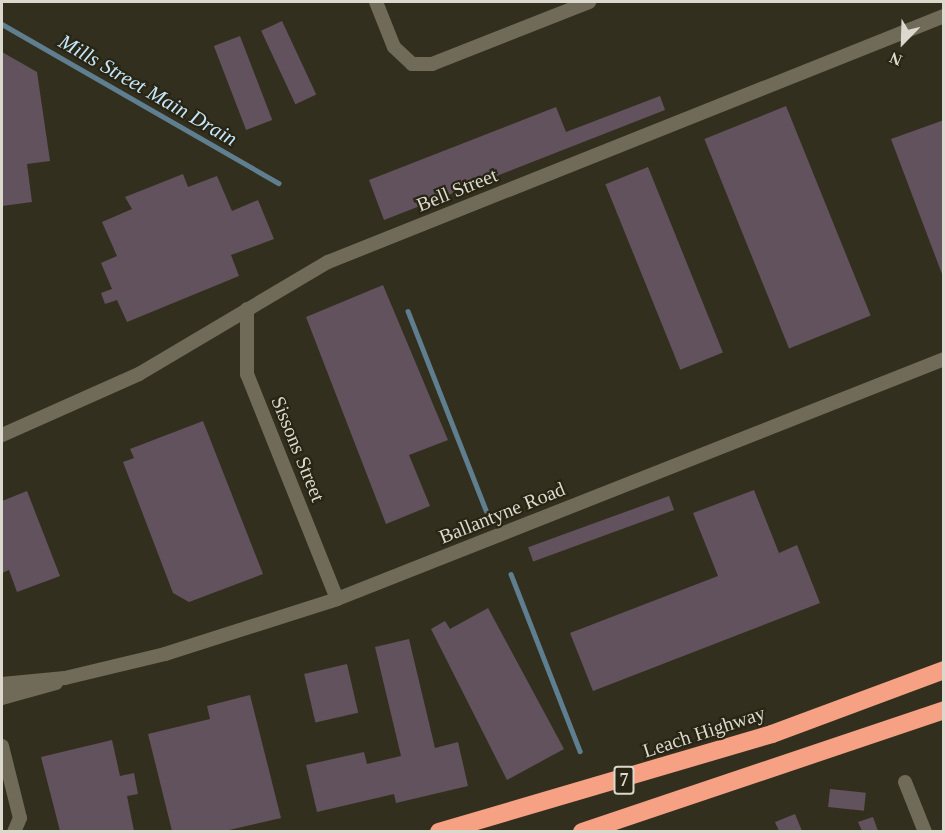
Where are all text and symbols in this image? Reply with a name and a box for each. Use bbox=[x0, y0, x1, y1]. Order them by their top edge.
north arrow bbox=[873, 12, 933, 72]
water label: Mills Street Main Drain bbox=[54, 29, 242, 151]
text: N bbox=[887, 49, 904, 69]
street label: Bell Street bbox=[413, 163, 501, 217]
street label: Sissons Street bbox=[266, 393, 330, 505]
street label: Ballantyne Road bbox=[435, 477, 569, 549]
street label: Leach Highway bbox=[640, 701, 768, 763]
road number: 7 bbox=[614, 765, 634, 795]

